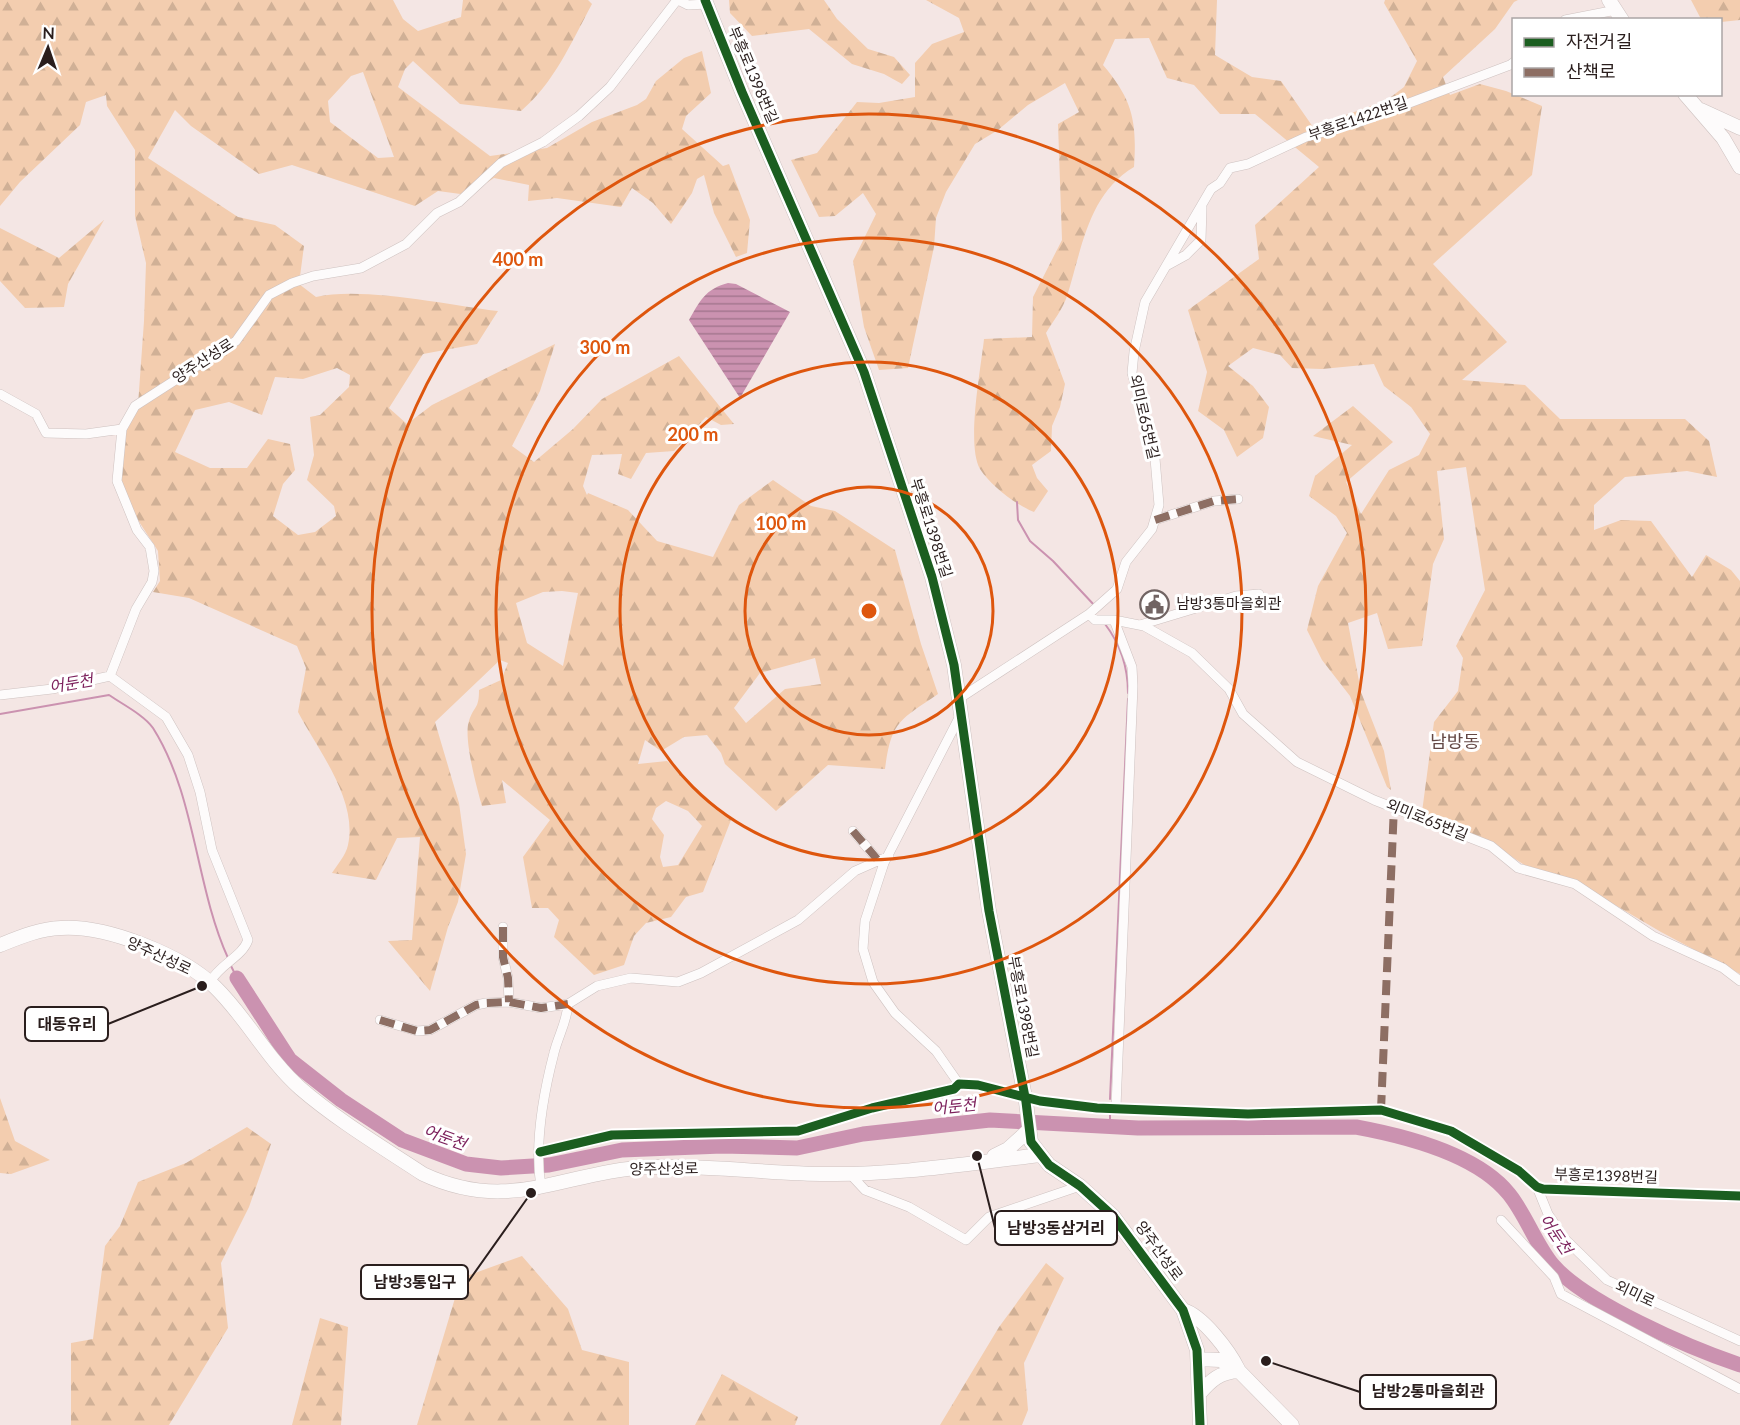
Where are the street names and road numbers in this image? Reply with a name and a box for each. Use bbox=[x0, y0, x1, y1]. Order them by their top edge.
street label: 부흥로1398번길 bbox=[725, 23, 782, 126]
street label: 부흥로1422번길 bbox=[1306, 93, 1410, 143]
street label: 양주산성로 bbox=[169, 334, 236, 387]
street label: 외미로65번길 bbox=[1126, 373, 1163, 461]
street label: 부흥로1398번길 bbox=[907, 476, 957, 580]
street label: 외미로65번길 bbox=[1384, 795, 1471, 844]
street label: 양주산성로 bbox=[124, 932, 195, 978]
street label: 부흥로1398번길 bbox=[1005, 954, 1043, 1059]
street label: 양주산성로 bbox=[629, 1158, 699, 1178]
street label: 부흥로1398번길 bbox=[1554, 1164, 1658, 1186]
street label: 양주산성로 bbox=[1132, 1217, 1187, 1284]
street label: 외미로 bbox=[1613, 1276, 1658, 1310]

